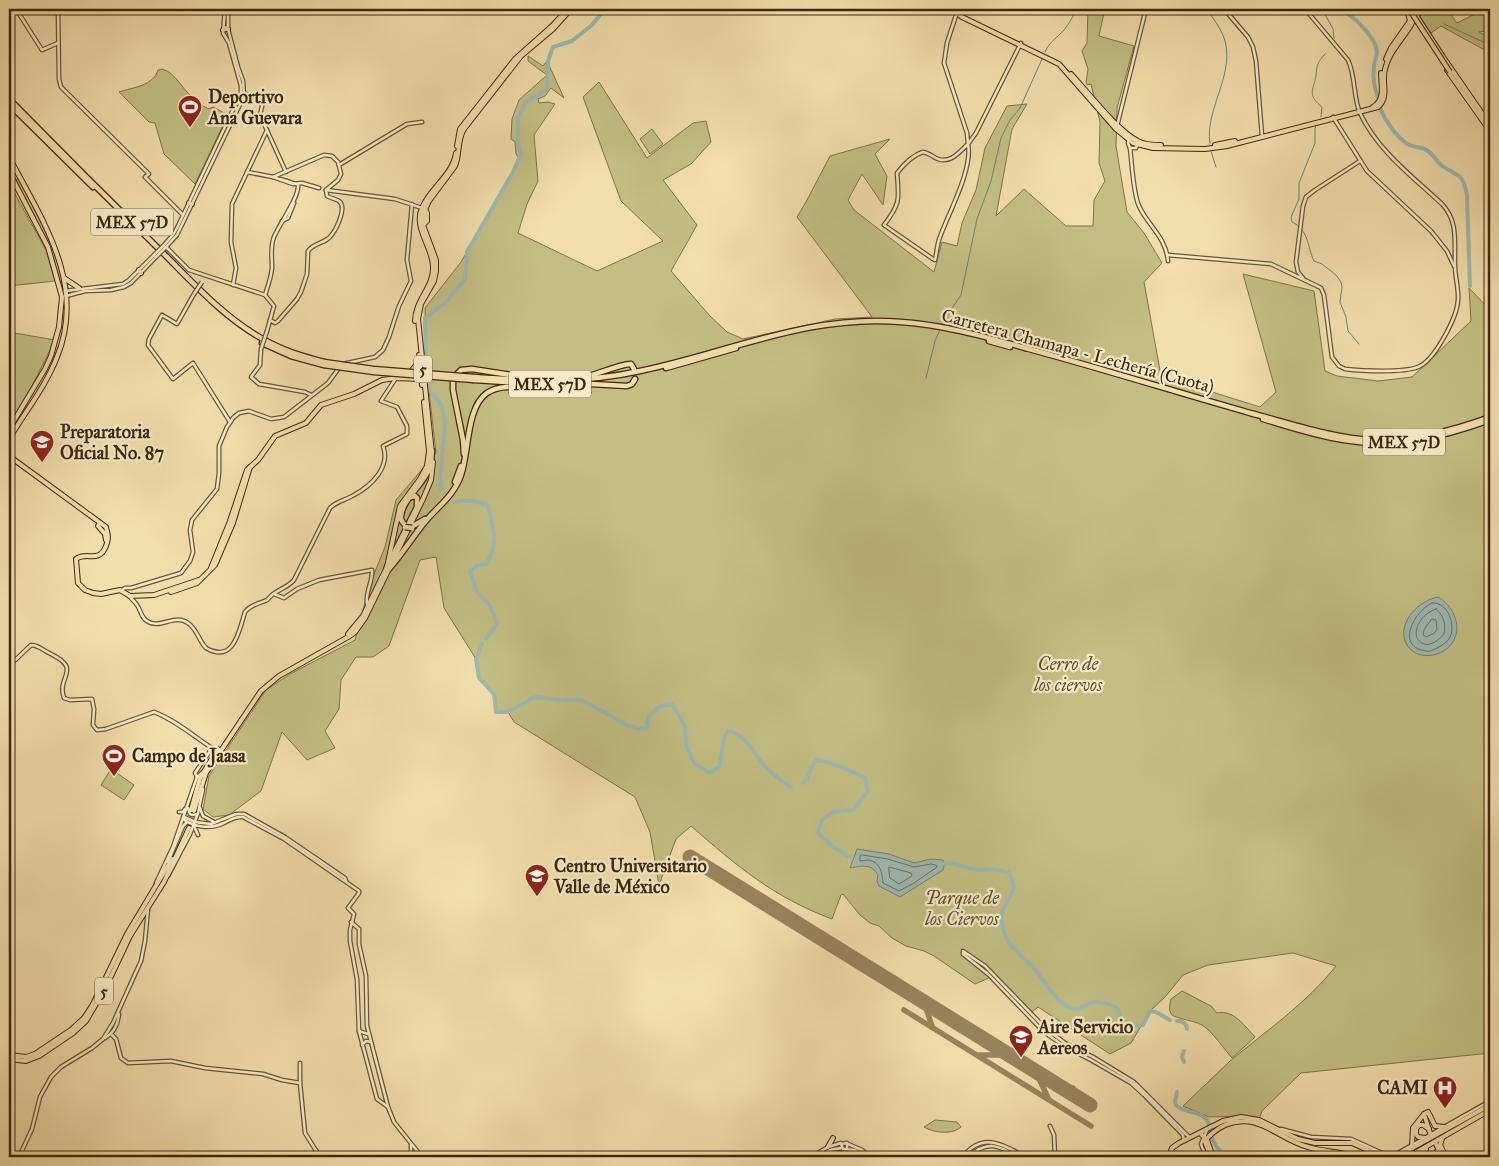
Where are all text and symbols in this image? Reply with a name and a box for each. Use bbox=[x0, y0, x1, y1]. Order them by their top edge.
place label: Deportivo Ana Guevara bbox=[207, 86, 302, 129]
sports icon: Deportivo Ana Guevara bbox=[177, 94, 203, 128]
road number: MEX 57D bbox=[91, 208, 173, 236]
street label: Carretera Chamapa - Lechería (Cuota) bbox=[939, 304, 1217, 399]
road number: 5 bbox=[414, 356, 432, 382]
road number: MEX 57D bbox=[509, 370, 591, 398]
place label: Preparatoria Oficial No. 87 bbox=[60, 421, 164, 464]
road number: MEX 57D bbox=[1363, 428, 1445, 456]
school or university icon: Preparatoria Oficial No. 87 bbox=[29, 429, 55, 463]
park label: Cerro de los ciervos bbox=[1033, 653, 1103, 696]
sports icon: Campo de Jaasa bbox=[101, 743, 127, 777]
place label: Campo de Jaasa bbox=[132, 745, 246, 768]
place label: Centro Universitario Valle de México bbox=[553, 855, 707, 898]
school or university icon: Centro Universitario Valle de México bbox=[524, 863, 550, 897]
park label: Parque de los Ciervos bbox=[924, 887, 1000, 930]
road number: 5 bbox=[95, 978, 113, 1004]
place label: Aire Servicio Aereos bbox=[1037, 1016, 1133, 1059]
school or university icon: Aire Servicio Aereos bbox=[1008, 1024, 1034, 1058]
hospital icon: CAMI bbox=[1432, 1075, 1458, 1109]
place label: CAMI bbox=[1377, 1077, 1428, 1099]

